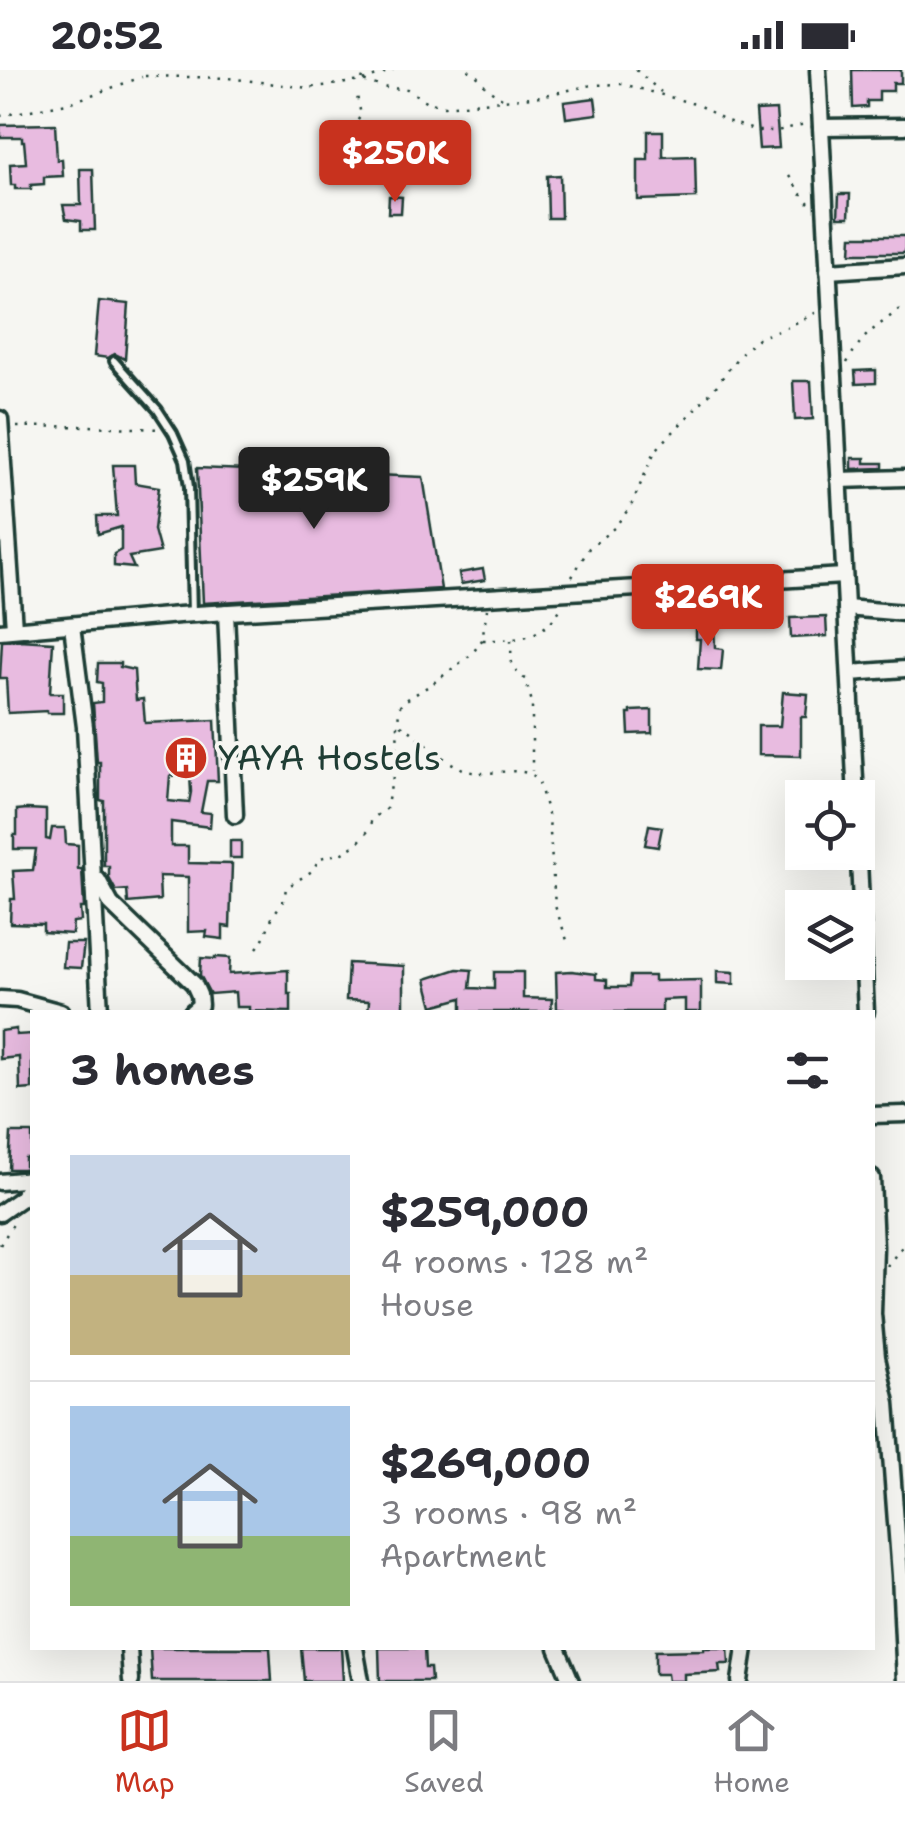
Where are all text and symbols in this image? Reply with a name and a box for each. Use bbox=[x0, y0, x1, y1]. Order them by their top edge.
text: 20:52 bbox=[50, 10, 163, 61]
pin: $250K bbox=[325, 120, 465, 205]
text: $250K bbox=[341, 131, 449, 174]
pin: $259K bbox=[244, 447, 384, 532]
text: $259K bbox=[261, 458, 368, 501]
pin: $269K bbox=[638, 564, 778, 649]
text: $269K bbox=[654, 575, 762, 618]
place label: YAYA Hostels bbox=[218, 734, 441, 781]
building icon: YAYA Hostels bbox=[163, 735, 209, 781]
map controls bbox=[785, 780, 875, 980]
button: locate bbox=[785, 780, 875, 870]
button: layers bbox=[785, 890, 875, 980]
text: 3 homes bbox=[70, 1042, 255, 1098]
icon: filters bbox=[780, 1043, 835, 1098]
text: $259,000 bbox=[380, 1184, 589, 1240]
icon: home bbox=[150, 1195, 270, 1315]
text: 4 rooms · 128 m² bbox=[380, 1240, 648, 1283]
text: House bbox=[380, 1283, 474, 1326]
text: $269,000 bbox=[380, 1435, 591, 1491]
icon: home bbox=[150, 1446, 270, 1566]
text: 3 rooms · 98 m² bbox=[380, 1491, 637, 1534]
text: Apartment bbox=[380, 1534, 547, 1577]
tab: Map bbox=[115, 1703, 175, 1801]
tab: Saved bbox=[404, 1703, 484, 1801]
tab: Home bbox=[713, 1703, 790, 1801]

